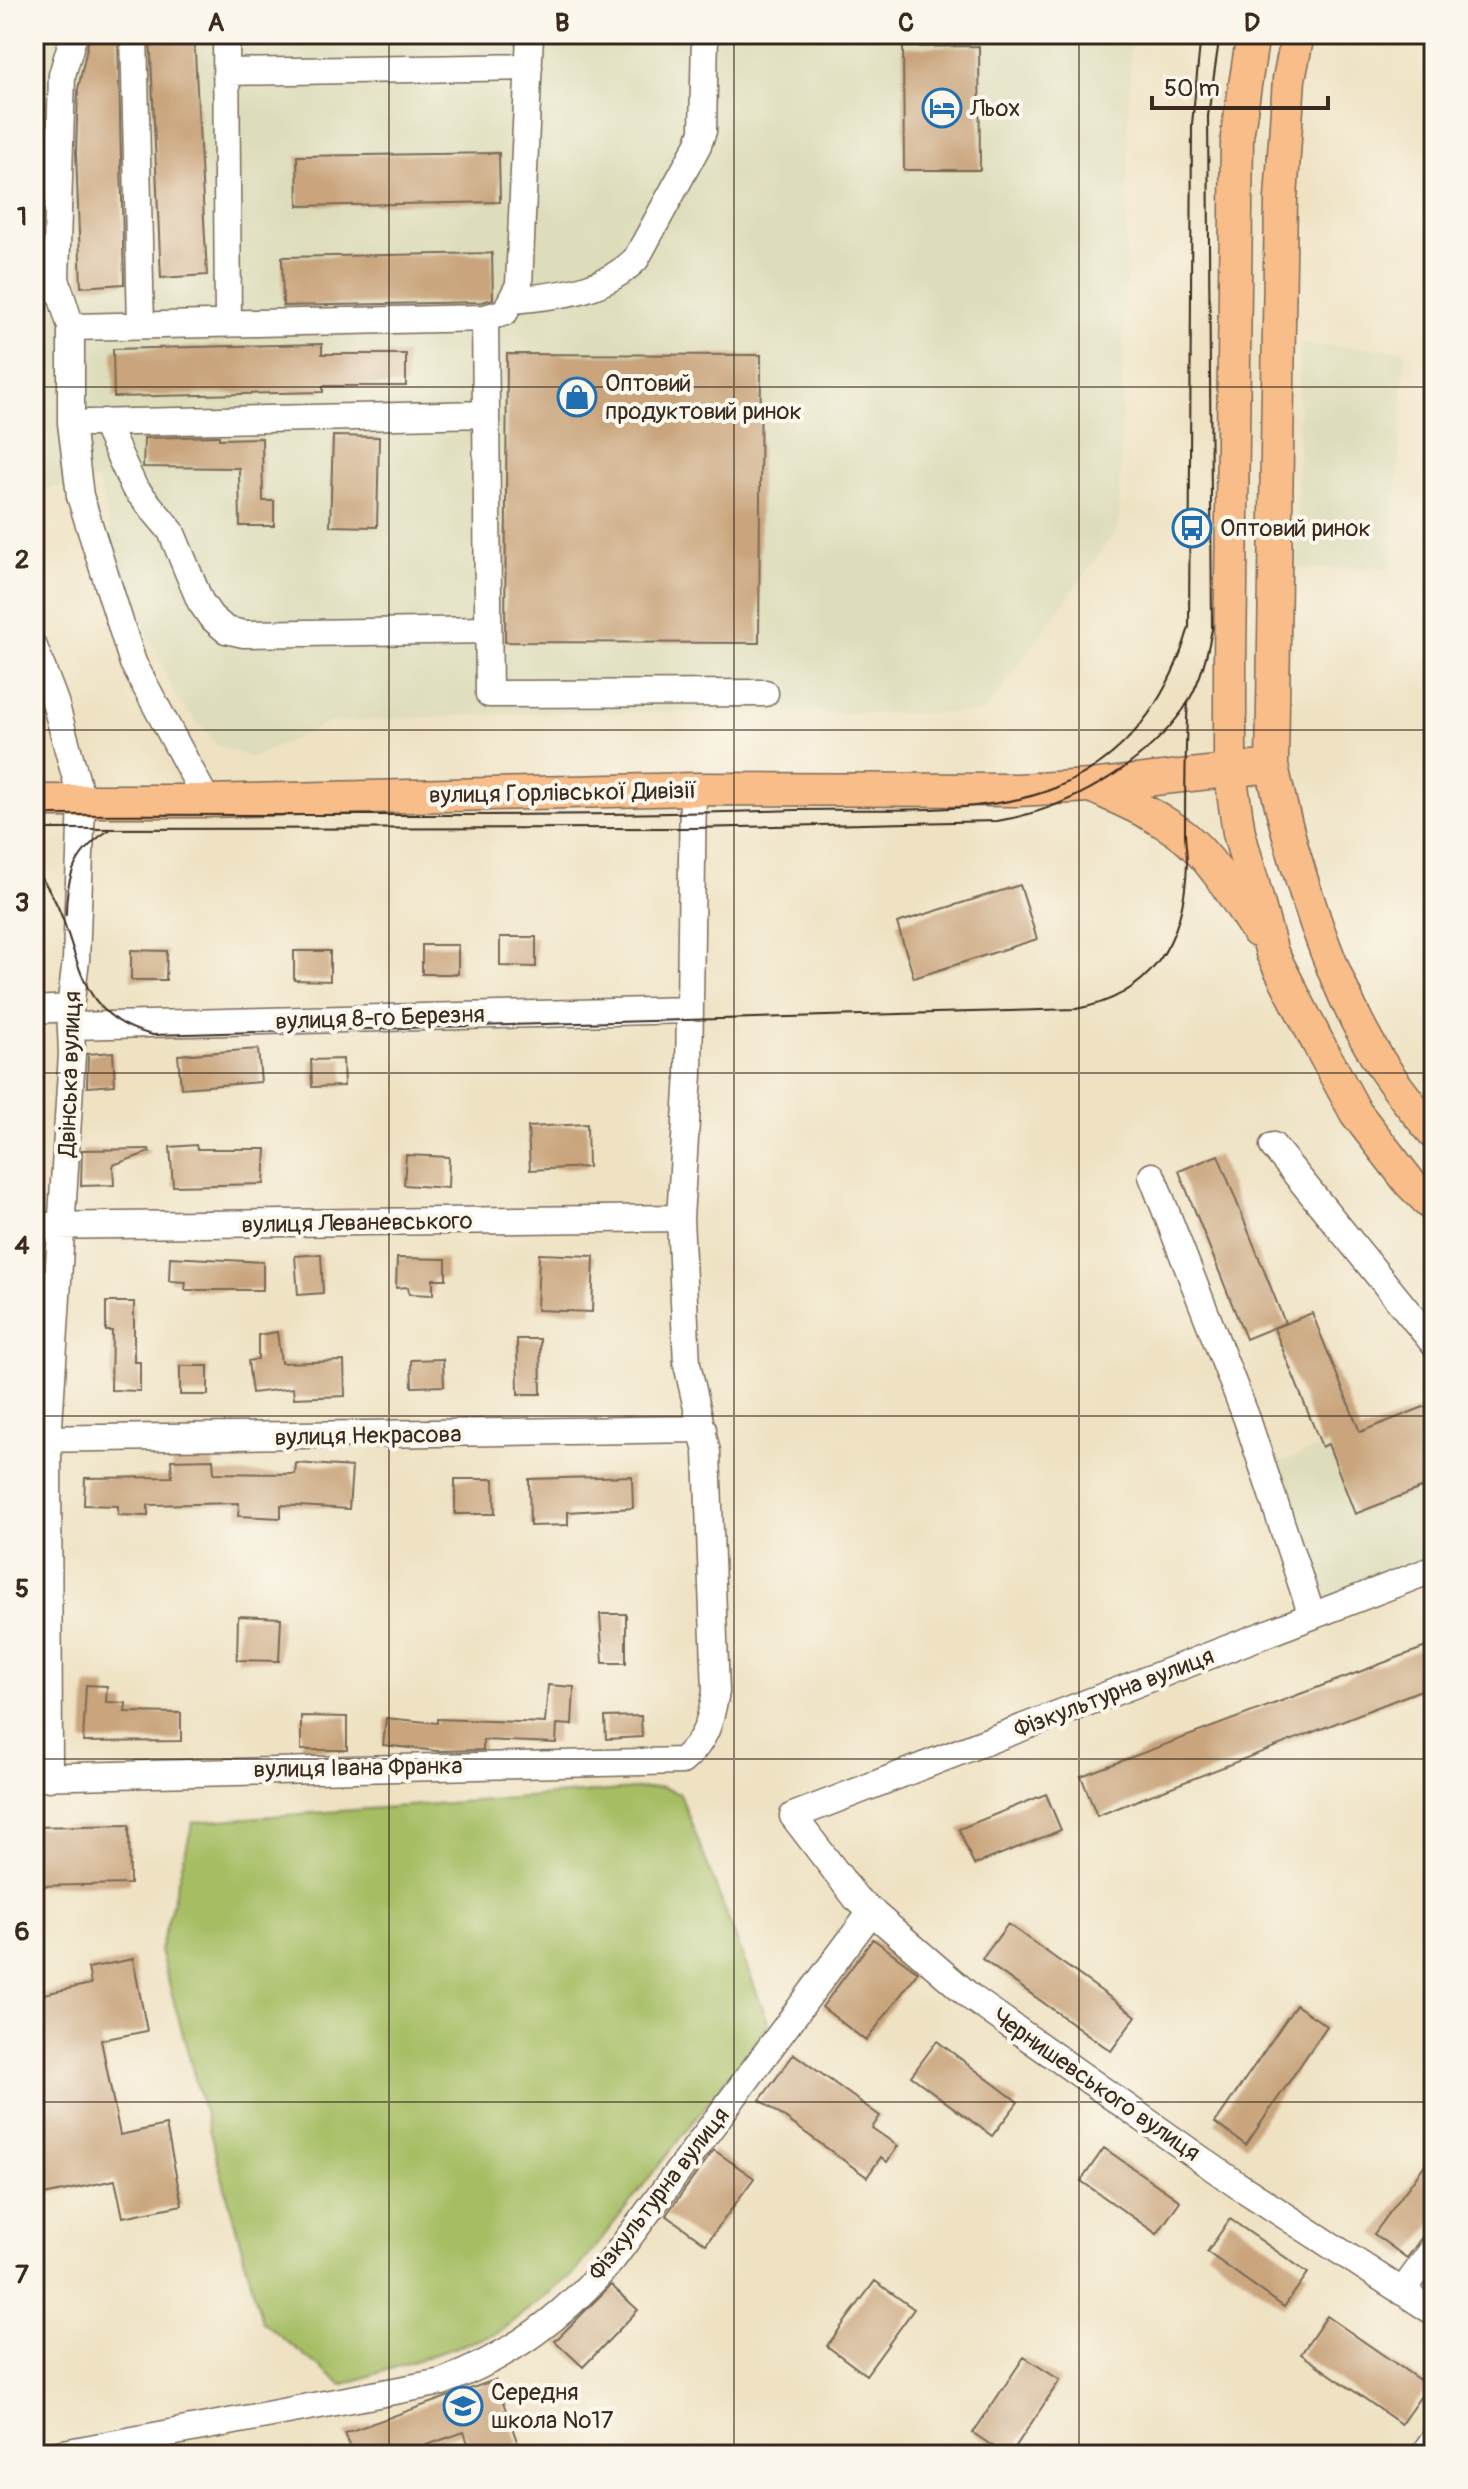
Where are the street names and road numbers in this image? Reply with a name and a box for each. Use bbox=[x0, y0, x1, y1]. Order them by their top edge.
street label: вулиця Горлівської Дивізії bbox=[429, 776, 697, 810]
street label: Двінська вулиця bbox=[53, 990, 87, 1159]
street label: вулиця 8-го Березня bbox=[275, 1000, 485, 1036]
street label: вулиця Леваневського bbox=[241, 1206, 473, 1240]
street label: вулиця Некрасова bbox=[274, 1420, 462, 1452]
street label: Фізкультурна вулиця bbox=[1010, 1642, 1218, 1744]
street label: вулиця Івана Франка bbox=[253, 1752, 463, 1784]
street label: Чернишевського вулиця bbox=[986, 2002, 1206, 2168]
street label: Фізкультурна вулиця bbox=[582, 2102, 736, 2286]

